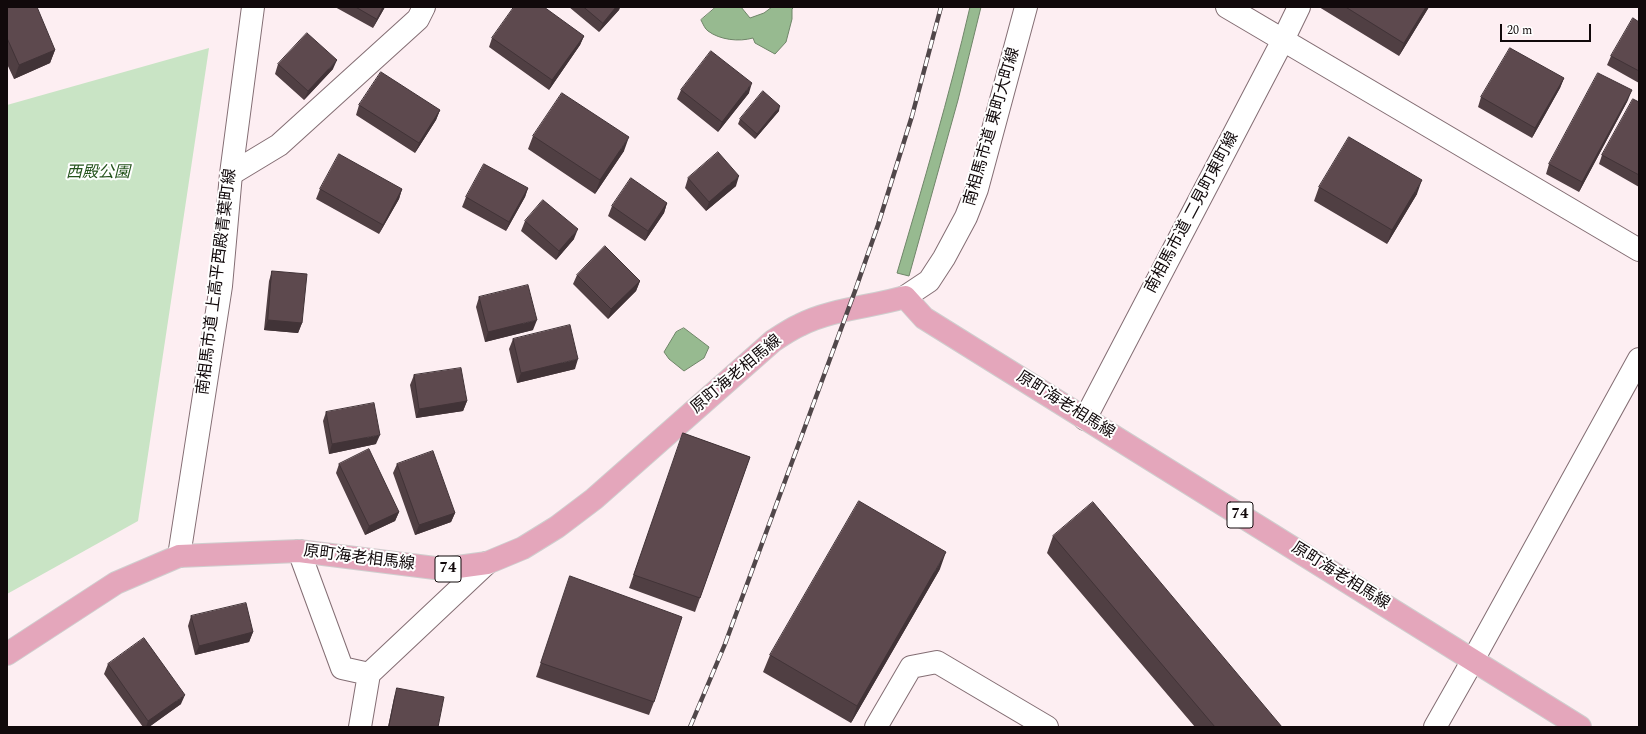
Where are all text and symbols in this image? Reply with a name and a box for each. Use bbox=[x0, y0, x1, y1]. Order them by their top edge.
scale bar bbox=[1502, 16, 1593, 42]
text: 20 m bbox=[1507, 21, 1532, 40]
street label: 南相馬市道 東町大町線 bbox=[961, 46, 1025, 208]
street label: 南相馬市道 二見町東町線 bbox=[1142, 129, 1244, 297]
park label: 西殿公園 bbox=[66, 164, 130, 184]
street label: 南相馬市道 上高平西殿青葉町線 bbox=[195, 168, 241, 396]
street label: 原町海老相馬線 bbox=[688, 332, 786, 418]
street label: 原町海老相馬線 bbox=[1012, 368, 1118, 444]
road number: 74 bbox=[1227, 502, 1253, 528]
street label: 原町海老相馬線 bbox=[1287, 539, 1393, 615]
street label: 原町海老相馬線 bbox=[302, 543, 416, 575]
road number: 74 bbox=[435, 556, 461, 582]

